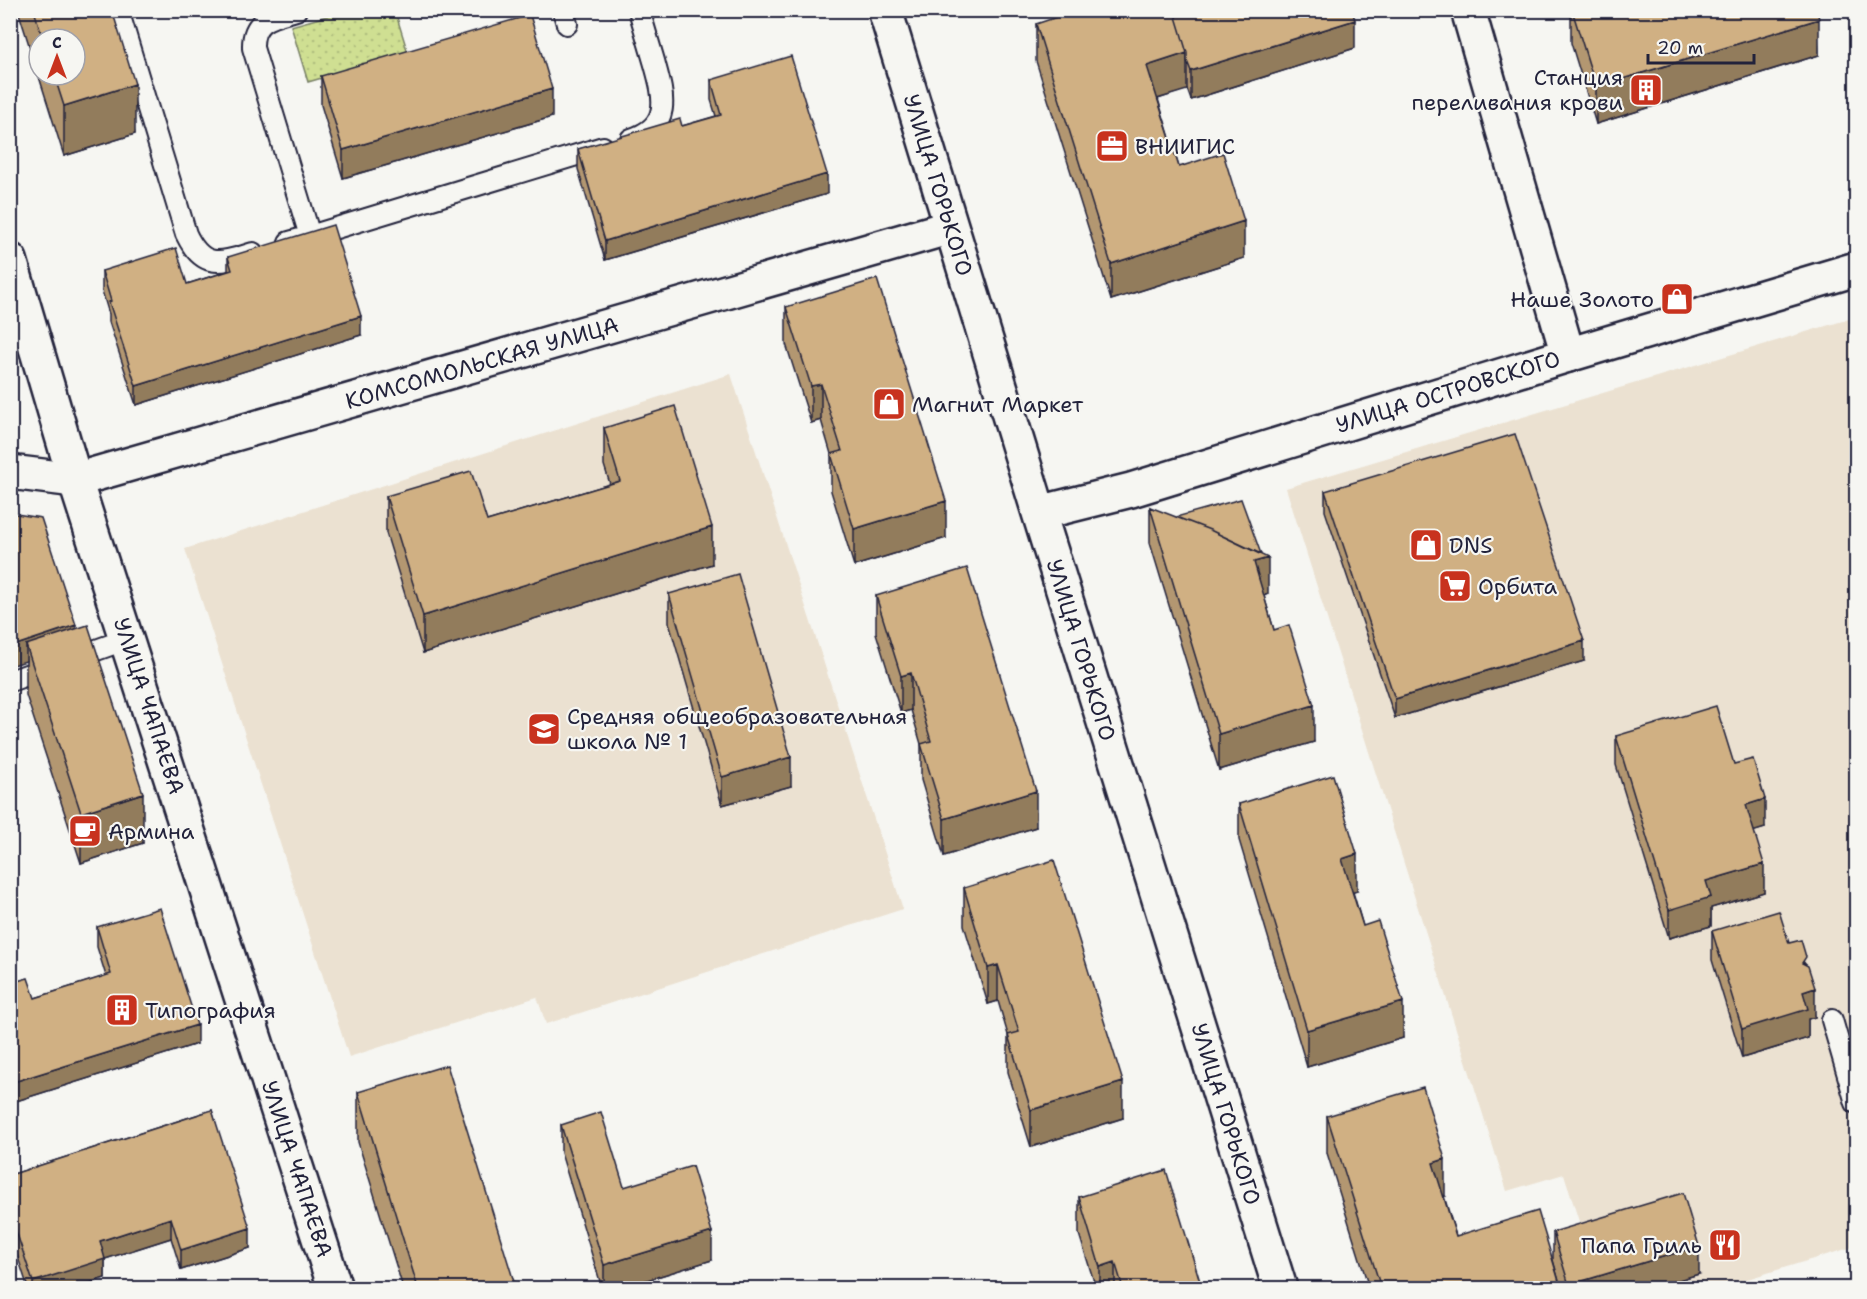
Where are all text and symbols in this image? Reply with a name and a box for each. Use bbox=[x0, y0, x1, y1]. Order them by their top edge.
north arrow bbox=[27, 27, 87, 87]
scale bar bbox=[1648, 27, 1754, 65]
text: С bbox=[52, 32, 62, 53]
text: 20 m bbox=[1657, 36, 1703, 60]
place label: Станция переливания крови bbox=[1411, 63, 1623, 117]
building icon: Станция переливания крови bbox=[1628, 72, 1664, 108]
street label: УЛИЦА ГОРЬКОГО bbox=[897, 91, 979, 279]
office icon: ВНИИГИС bbox=[1094, 128, 1130, 164]
place label: ВНИИГИС bbox=[1135, 132, 1235, 161]
shop icon: Наше Золото bbox=[1659, 281, 1695, 317]
place label: Наше Золото bbox=[1510, 285, 1654, 314]
street label: КОМСОМОЛЬСКАЯ УЛИЦА bbox=[342, 310, 622, 416]
street label: УЛИЦА ОСТРОВСКОГО bbox=[1332, 344, 1564, 440]
shop icon: Магнит Маркет bbox=[871, 386, 907, 422]
place label: Магнит Маркет bbox=[912, 390, 1084, 419]
shop icon: DNS bbox=[1408, 527, 1444, 563]
place label: DNS bbox=[1449, 531, 1492, 560]
street label: УЛИЦА ГОРЬКОГО bbox=[1040, 556, 1122, 744]
supermarket icon: Орбита bbox=[1437, 568, 1473, 604]
place label: Орбита bbox=[1478, 572, 1557, 601]
street label: УЛИЦА ЧАПАЕВА bbox=[107, 614, 191, 798]
place label: Средняя общеобразовательная школа № 1 bbox=[567, 702, 907, 756]
school or university icon: Средняя общеобразовательная школа № 1 bbox=[526, 711, 562, 747]
cafe icon: Армина bbox=[67, 813, 103, 849]
place label: Армина bbox=[108, 817, 195, 846]
building icon: Типография bbox=[104, 992, 140, 1028]
place label: Типография bbox=[145, 996, 276, 1025]
street label: УЛИЦА ГОРЬКОГО bbox=[1185, 1020, 1267, 1208]
street label: УЛИЦА ЧАПАЕВА bbox=[255, 1077, 339, 1261]
restaurant icon: Папа Гриль bbox=[1707, 1227, 1743, 1263]
place label: Папа Гриль bbox=[1581, 1231, 1702, 1260]

